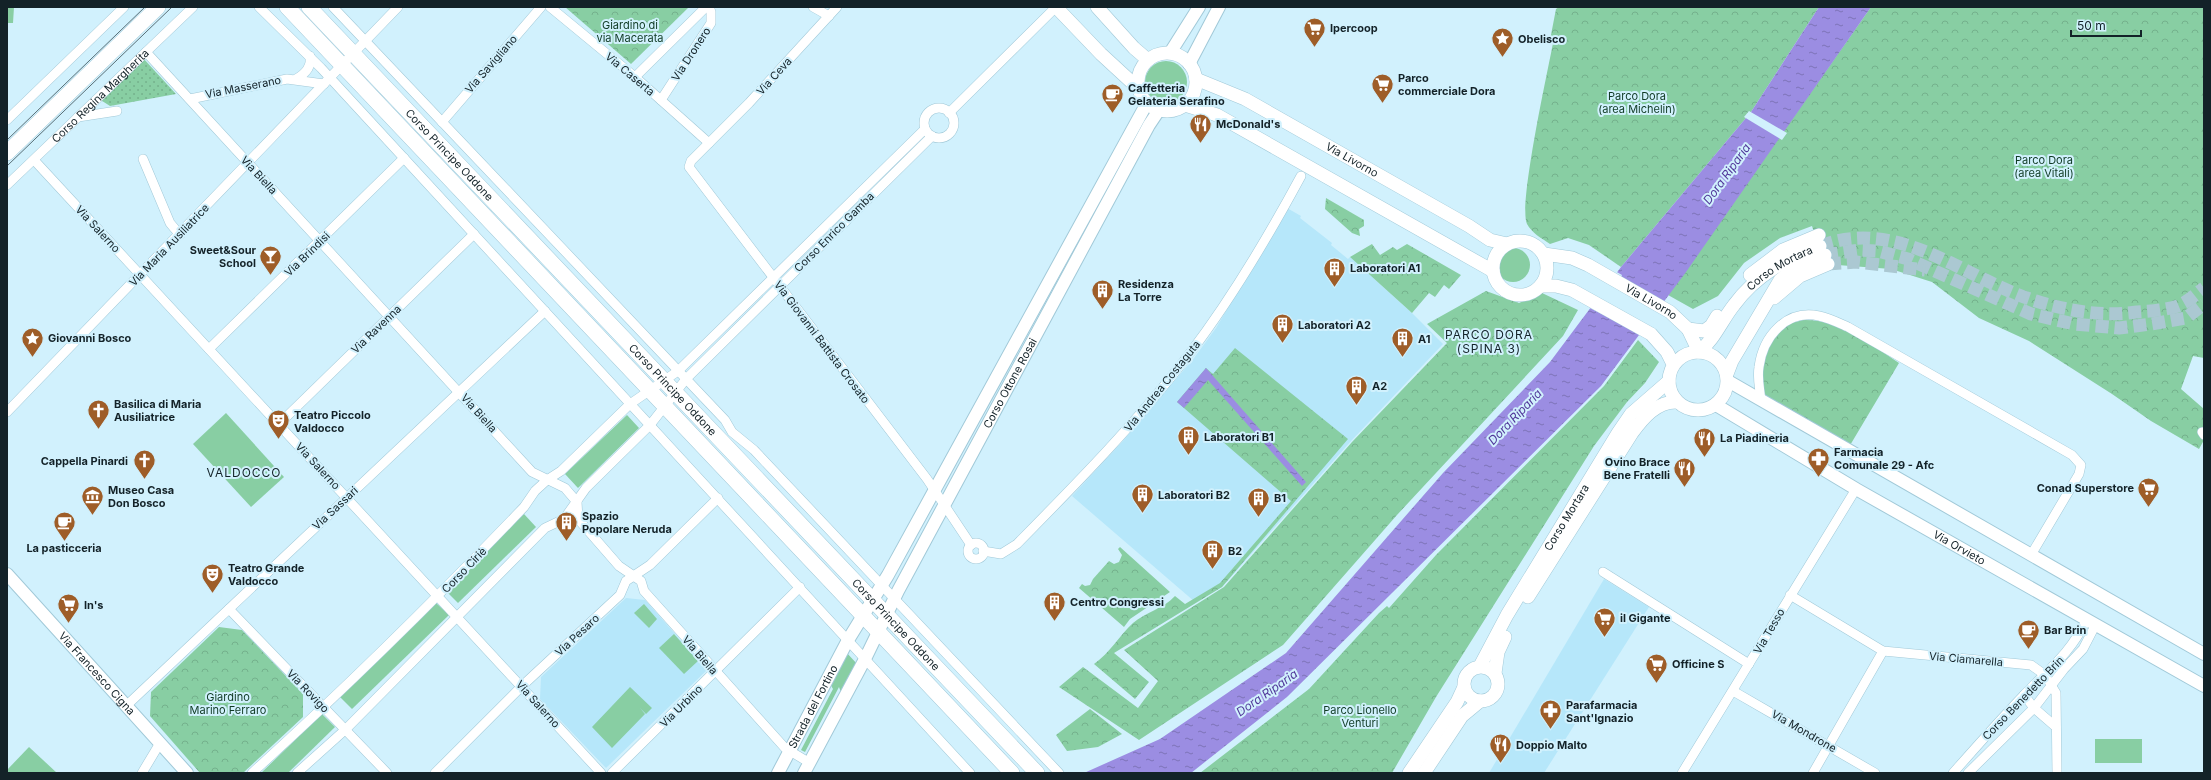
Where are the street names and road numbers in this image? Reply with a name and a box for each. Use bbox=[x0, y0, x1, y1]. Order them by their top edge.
street label: Via Dronero bbox=[668, 24, 714, 84]
street label: Via Savigliano bbox=[462, 32, 520, 96]
street label: Corso Regina Margherita bbox=[49, 46, 152, 146]
street label: Via Caserta bbox=[602, 49, 658, 99]
street label: Via Ceva bbox=[753, 54, 795, 98]
street label: Via Masserano bbox=[204, 73, 283, 101]
street label: Corso Principe Oddone bbox=[403, 106, 496, 204]
street label: Via Livorno bbox=[1323, 139, 1381, 180]
street label: Via Biella bbox=[238, 153, 280, 197]
street label: Corso Enrico Gamba bbox=[791, 189, 877, 275]
street label: Via Maria Ausiliatrice bbox=[126, 201, 212, 289]
street label: Via Salerno bbox=[73, 203, 124, 256]
street label: Via Brindisi bbox=[281, 229, 333, 279]
street label: Corso Mortara bbox=[1744, 243, 1815, 293]
street label: Via Giovanni Battista Crosato bbox=[771, 278, 873, 407]
street label: Via Livorno bbox=[1623, 281, 1681, 323]
street label: Via Ravenna bbox=[348, 302, 404, 356]
street label: Corso Ottone Rosai bbox=[980, 336, 1040, 431]
street label: Via Andrea Costaguta bbox=[1121, 338, 1203, 434]
street label: Corso Principe Oddone bbox=[626, 341, 720, 439]
street label: Via Biella bbox=[458, 391, 500, 435]
street label: Via Salerno bbox=[293, 440, 344, 493]
street label: Corso Mortara bbox=[1541, 482, 1592, 553]
street label: Via Sassari bbox=[309, 483, 361, 533]
street label: Via Orvieto bbox=[1931, 527, 1988, 568]
street label: Corso Ciriè bbox=[439, 544, 489, 596]
street label: Corso Principe Oddone bbox=[849, 576, 943, 673]
street label: Via Tesso bbox=[1750, 605, 1788, 656]
street label: Via Pesaro bbox=[552, 611, 602, 659]
street label: Via Francesco Cigna bbox=[56, 629, 138, 718]
street label: Via Biella bbox=[679, 633, 721, 677]
street label: Via Ciamarella bbox=[1928, 649, 2004, 669]
street label: Corso Benedetto Brin bbox=[1979, 653, 2067, 743]
street label: Strada del Fortino bbox=[785, 662, 841, 751]
street label: Via Rovigo bbox=[284, 666, 332, 716]
street label: Via Salerno bbox=[513, 677, 563, 731]
street label: Via Urbino bbox=[657, 681, 706, 730]
street label: Via Mondrone bbox=[1769, 707, 1839, 755]

